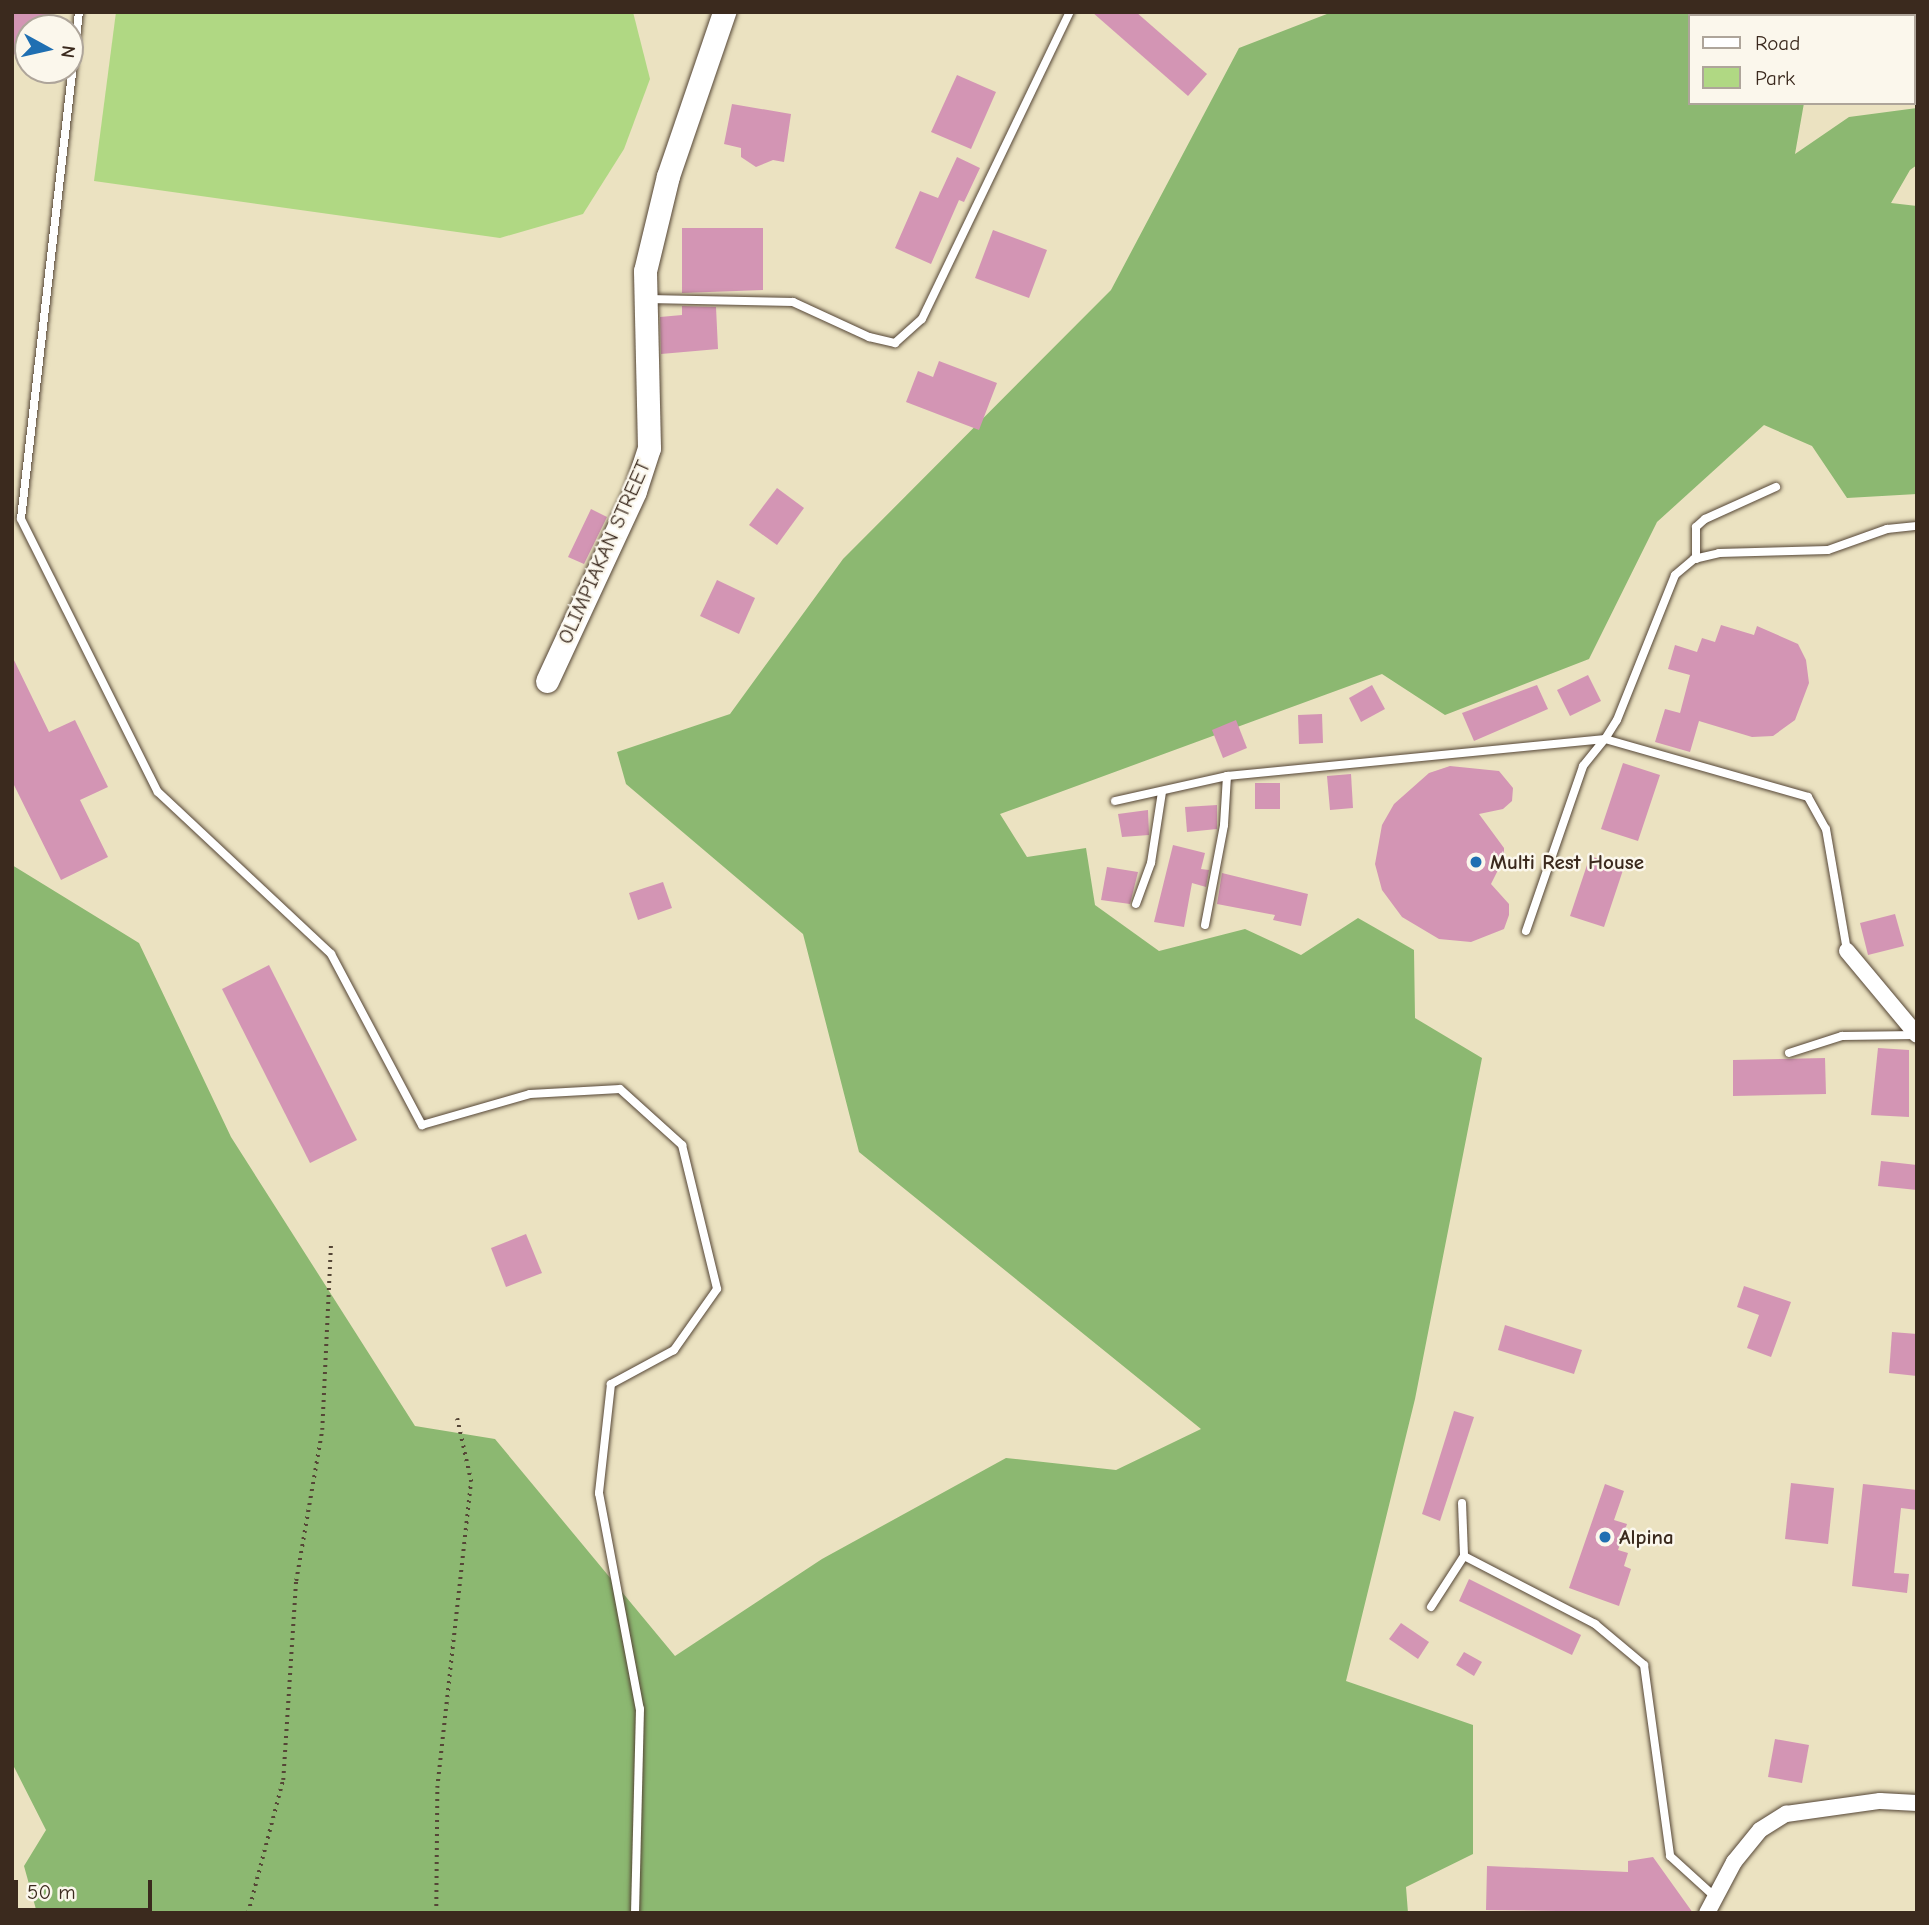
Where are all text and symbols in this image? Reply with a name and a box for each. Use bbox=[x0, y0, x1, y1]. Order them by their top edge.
north arrow bbox=[14, 14, 84, 84]
legend bbox=[1688, 14, 1915, 105]
text: Road bbox=[1755, 31, 1800, 55]
text: N bbox=[56, 44, 80, 59]
text: Park bbox=[1755, 66, 1795, 90]
street label: OLIMPIAKAN STREET bbox=[552, 456, 656, 648]
place label: Multi Rest House bbox=[1490, 849, 1644, 875]
marker: Multi Rest House bbox=[1468, 854, 1484, 870]
place label: Alpina bbox=[1619, 1524, 1674, 1550]
marker: Alpina bbox=[1597, 1529, 1613, 1545]
scale bar bbox=[18, 1866, 156, 1910]
text: 50 m bbox=[27, 1880, 76, 1904]

